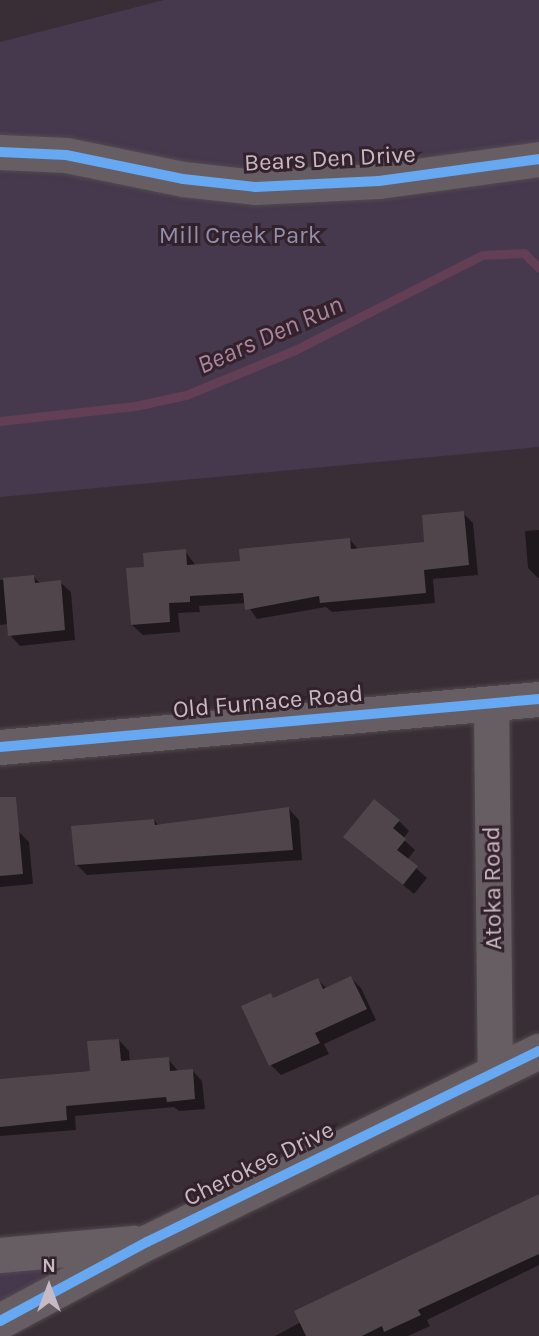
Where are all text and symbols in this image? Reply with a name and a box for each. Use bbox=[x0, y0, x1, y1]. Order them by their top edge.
street label: Bears Den Drive bbox=[243, 140, 417, 178]
park label: Mill Creek Park bbox=[159, 222, 321, 250]
water label: Bears Den Run bbox=[192, 289, 348, 381]
street label: Old Furnace Road bbox=[172, 679, 364, 725]
street label: Atoka Road bbox=[478, 826, 508, 950]
street label: Cherokee Drive bbox=[179, 1115, 339, 1213]
north arrow bbox=[14, 1252, 84, 1322]
text: N bbox=[42, 1255, 56, 1277]

